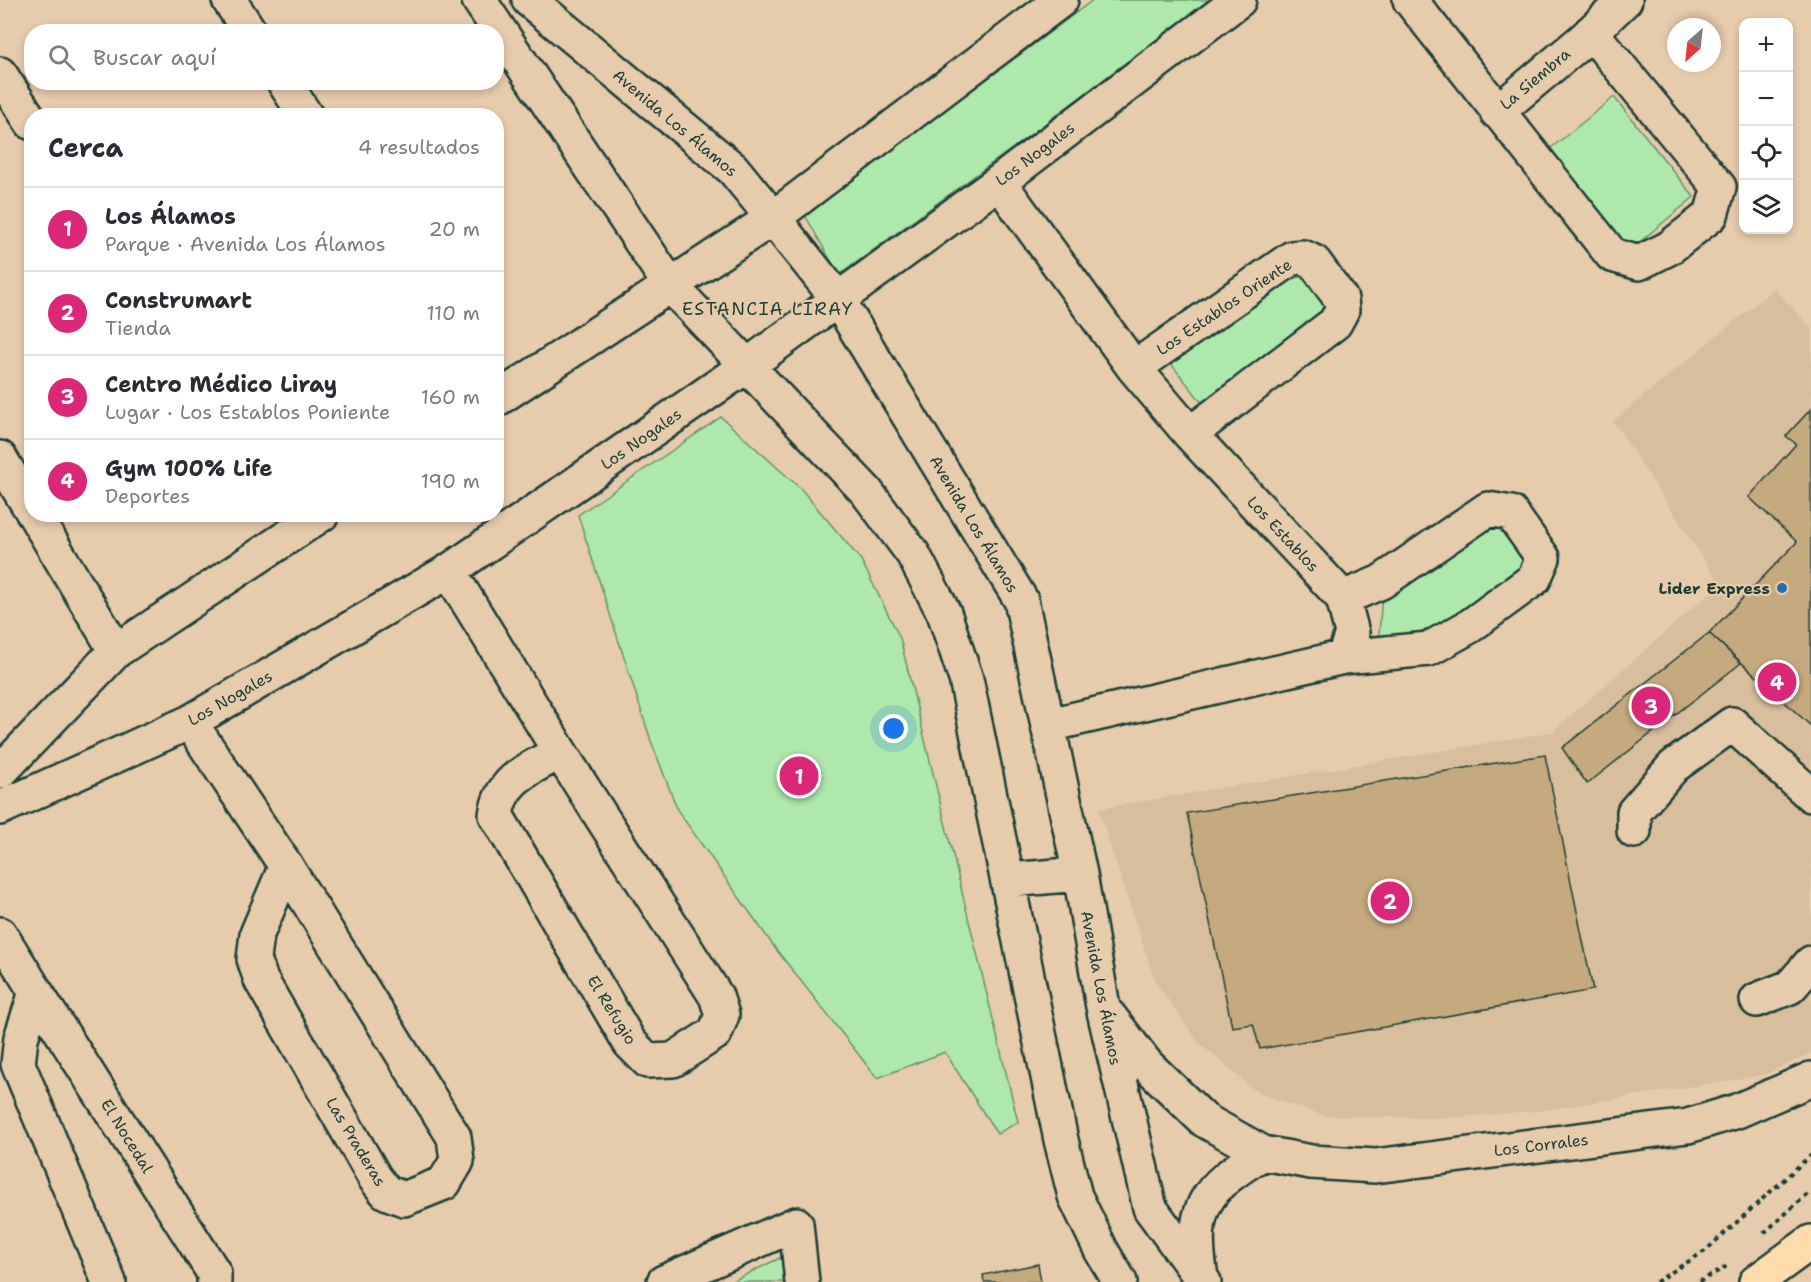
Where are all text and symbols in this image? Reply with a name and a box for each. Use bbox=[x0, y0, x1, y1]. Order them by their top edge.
north arrow bbox=[1667, 18, 1721, 72]
map controls bbox=[1739, 18, 1793, 234]
button: + bbox=[1739, 18, 1793, 72]
search box bbox=[24, 24, 504, 90]
icon: search bbox=[45, 41, 78, 74]
text: Buscar aquí bbox=[93, 43, 216, 72]
street label: La Siembra bbox=[1495, 43, 1575, 115]
street label: Avenida Los Álamos bbox=[608, 65, 742, 181]
button: − bbox=[1739, 72, 1793, 126]
street label: Los Nogales bbox=[991, 117, 1079, 191]
button: locate bbox=[1739, 126, 1793, 180]
text: Cerca bbox=[48, 130, 123, 165]
text: 4 resultados bbox=[358, 134, 480, 160]
button: layers bbox=[1739, 180, 1793, 234]
text: Los Álamos bbox=[105, 202, 236, 231]
text: 1 bbox=[63, 216, 72, 242]
text: 20 m bbox=[429, 216, 480, 242]
text: Parque · Avenida Los Álamos bbox=[105, 231, 386, 257]
street label: Los Establos Oriente bbox=[1152, 254, 1296, 360]
text: Construmart bbox=[105, 286, 252, 315]
district label: ESTANCIA LIRAY bbox=[682, 297, 854, 321]
text: 2 bbox=[61, 300, 75, 326]
text: 110 m bbox=[426, 300, 480, 326]
text: Tienda bbox=[105, 315, 171, 341]
text: Centro Médico Liray bbox=[105, 370, 337, 399]
text: 3 bbox=[61, 384, 75, 410]
text: 160 m bbox=[421, 384, 480, 410]
text: Lugar · Los Establos Poniente bbox=[105, 399, 390, 425]
street label: Los Nogales bbox=[596, 403, 686, 475]
street label: Avenida Los Álamos bbox=[925, 451, 1023, 597]
text: Gym 100% Life bbox=[105, 454, 273, 483]
text: 4 bbox=[61, 468, 75, 494]
text: 190 m bbox=[421, 468, 480, 494]
text: Deportes bbox=[105, 483, 190, 509]
street label: Los Establos bbox=[1242, 492, 1324, 576]
place label: Lider Express bbox=[1658, 578, 1770, 599]
marker: Lider Express bbox=[1775, 581, 1789, 595]
pin: 4 bbox=[1758, 660, 1796, 704]
street label: Los Nogales bbox=[184, 665, 276, 731]
pin: 3 bbox=[1632, 684, 1670, 728]
your location bbox=[879, 714, 908, 743]
pin: 1 bbox=[780, 754, 818, 798]
pin: 2 bbox=[1370, 878, 1410, 924]
street label: Avenida Los Álamos bbox=[1076, 909, 1126, 1067]
street label: El Refugio bbox=[582, 971, 642, 1049]
street label: Las Praderas bbox=[321, 1094, 391, 1190]
street label: El Nocedal bbox=[96, 1095, 158, 1177]
street label: Los Corrales bbox=[1492, 1129, 1590, 1161]

